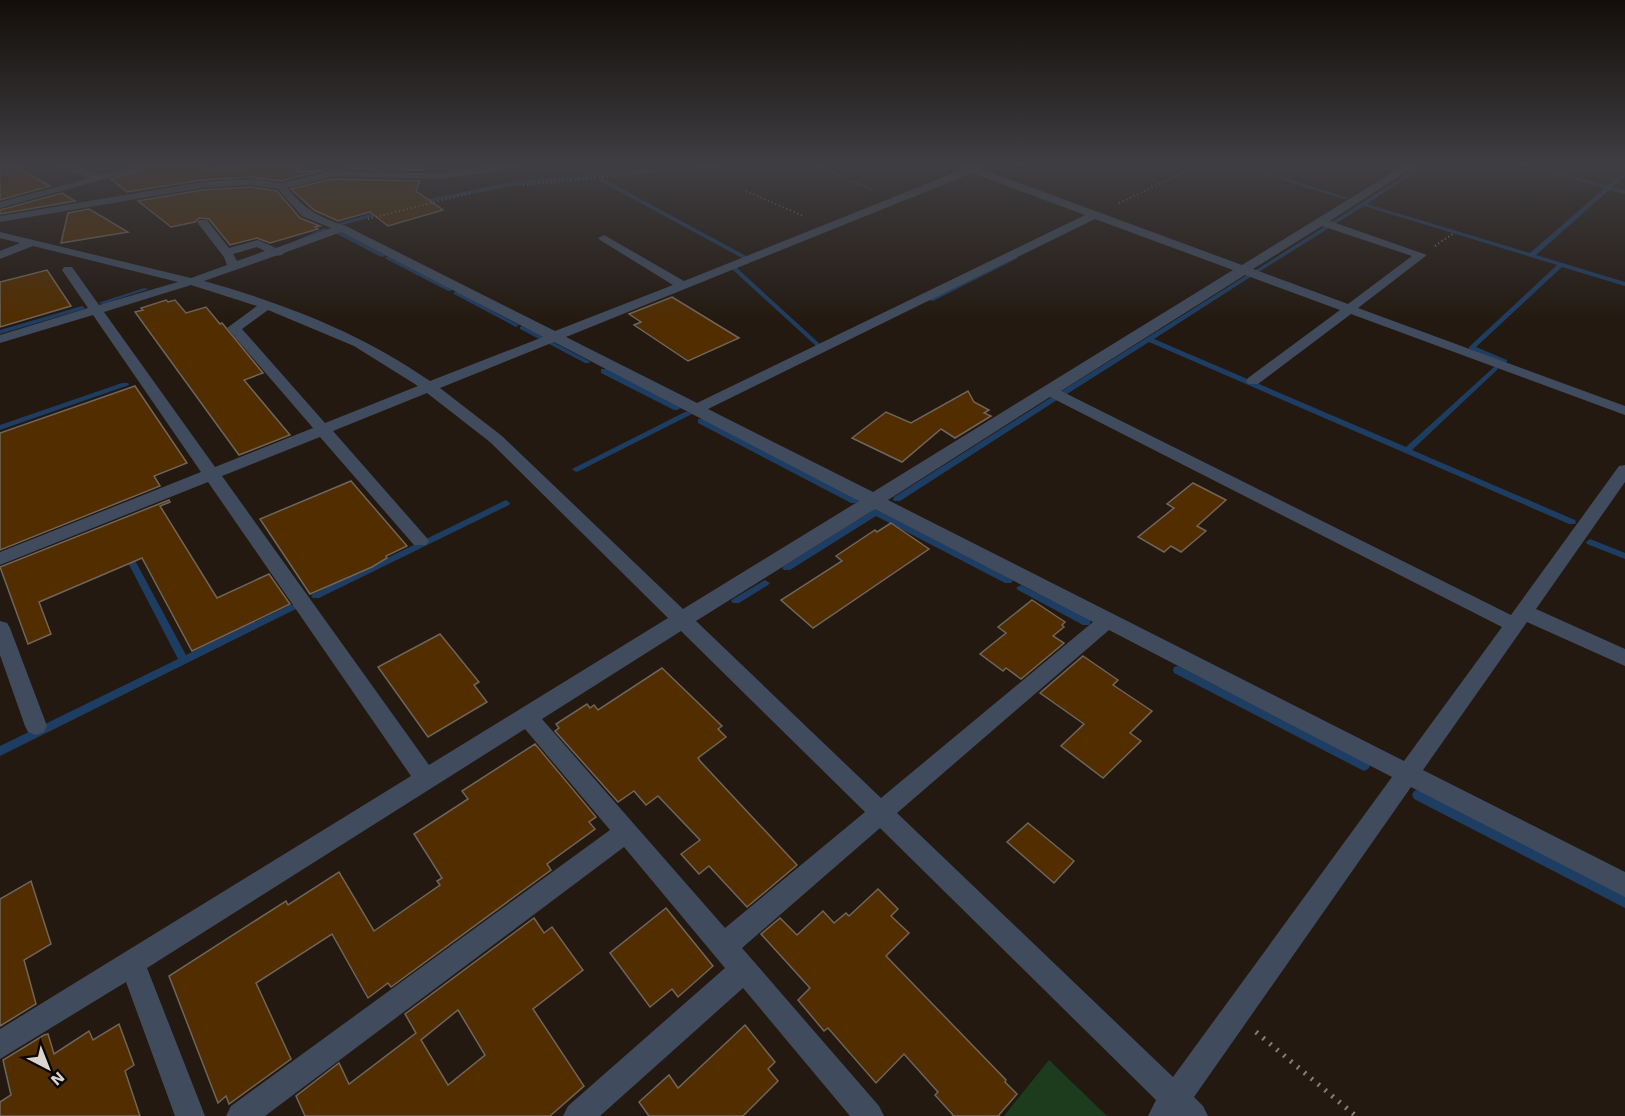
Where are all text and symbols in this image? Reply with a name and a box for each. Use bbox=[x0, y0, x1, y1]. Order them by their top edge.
north arrow bbox=[18, 1038, 78, 1098]
text: N bbox=[47, 1068, 68, 1090]

